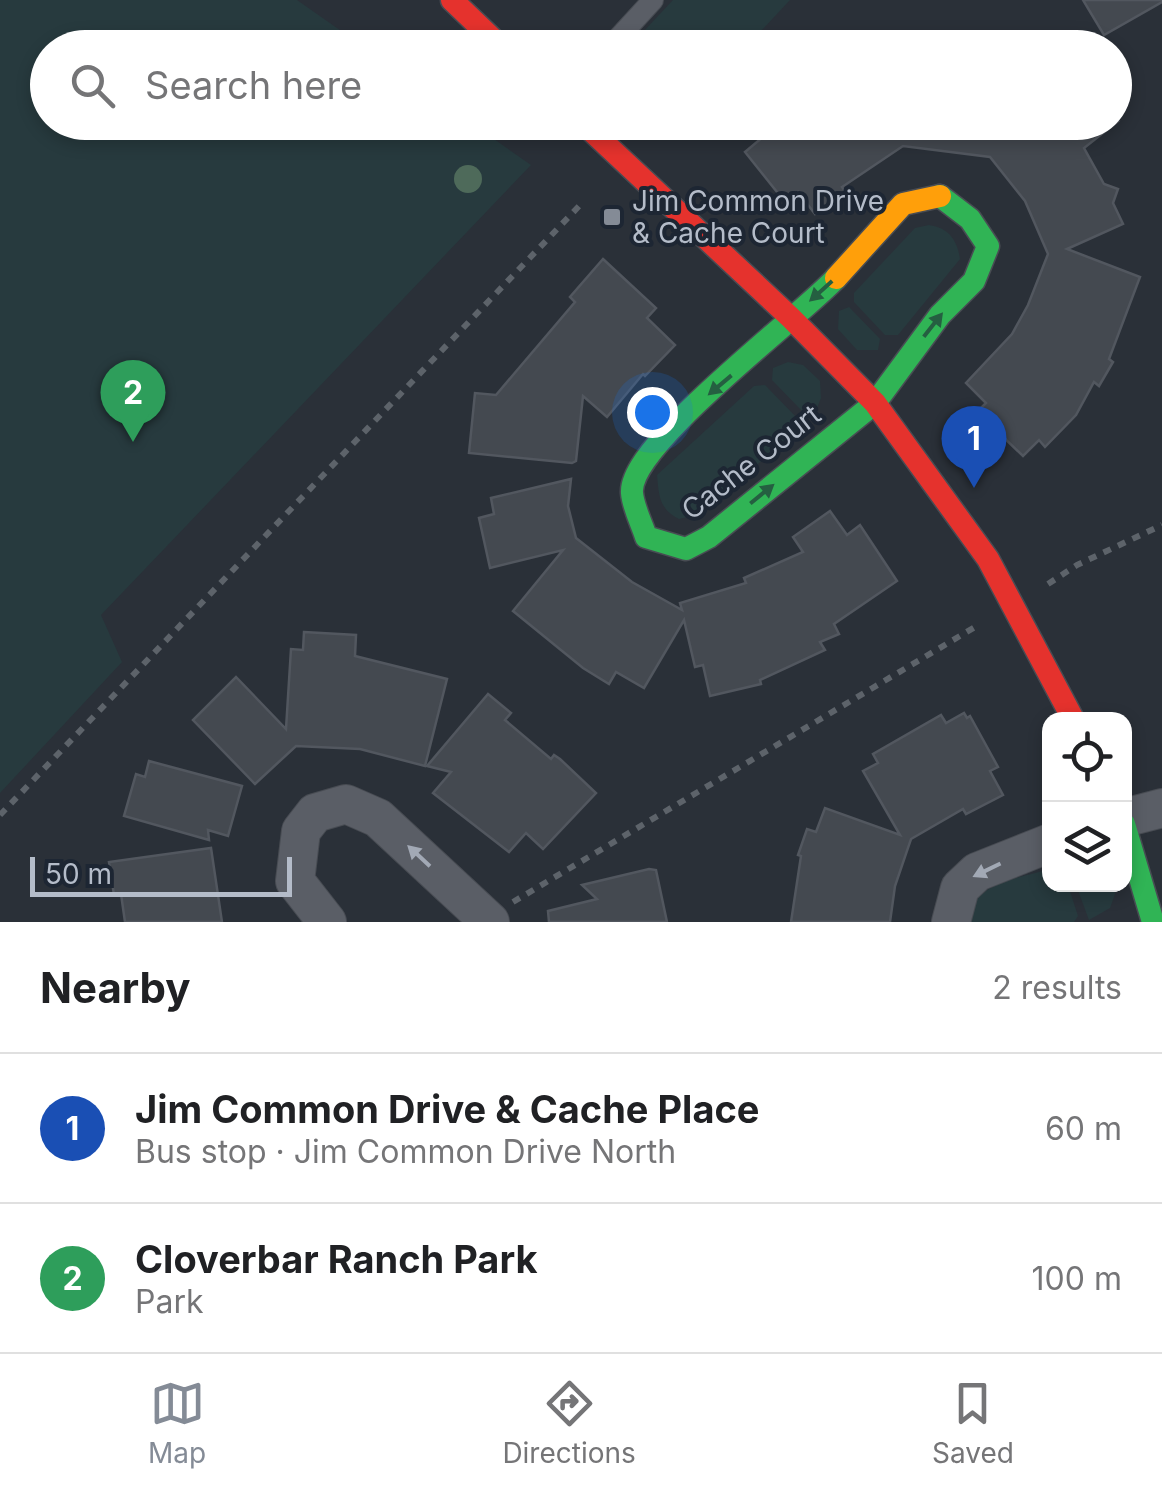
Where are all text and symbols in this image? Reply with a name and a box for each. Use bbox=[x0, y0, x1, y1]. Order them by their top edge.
search box bbox=[30, 30, 1132, 140]
icon: search bbox=[65, 58, 120, 113]
text: Search here bbox=[145, 62, 362, 108]
place label: Jim Common Drive & Cache Court bbox=[632, 184, 884, 250]
marker: Jim Common Drive & Cache Court bbox=[601, 206, 623, 228]
one-way arrow bbox=[809, 279, 833, 302]
one-way arrow bbox=[922, 312, 943, 337]
pin: 2 bbox=[100, 360, 166, 442]
one-way arrow bbox=[707, 374, 732, 395]
your location bbox=[627, 387, 678, 438]
street label: Cache Court bbox=[675, 397, 827, 527]
pin: 1 bbox=[942, 406, 1006, 488]
one-way arrow bbox=[749, 484, 774, 505]
map controls bbox=[1042, 712, 1132, 892]
button: locate bbox=[1042, 712, 1132, 802]
button: layers bbox=[1042, 802, 1132, 892]
one-way arrow bbox=[407, 845, 432, 867]
scale bar bbox=[30, 852, 292, 896]
text: 50 m bbox=[45, 857, 112, 891]
one-way arrow bbox=[972, 861, 1001, 878]
text: Nearby bbox=[40, 962, 191, 1013]
text: 2 results bbox=[992, 968, 1122, 1007]
text: Jim Common Drive & Cache Place bbox=[135, 1086, 759, 1132]
text: 1 bbox=[66, 1109, 79, 1148]
text: 60 m bbox=[1045, 1109, 1122, 1148]
text: Bus stop · Jim Common Drive North bbox=[135, 1132, 676, 1171]
text: Cloverbar Ranch Park bbox=[135, 1236, 538, 1282]
text: 2 bbox=[62, 1259, 83, 1298]
text: 100 m bbox=[1032, 1259, 1122, 1298]
text: Park bbox=[135, 1282, 204, 1321]
tab: Map bbox=[148, 1376, 206, 1470]
tab: Directions bbox=[502, 1376, 636, 1470]
tab: Saved bbox=[932, 1376, 1014, 1470]

